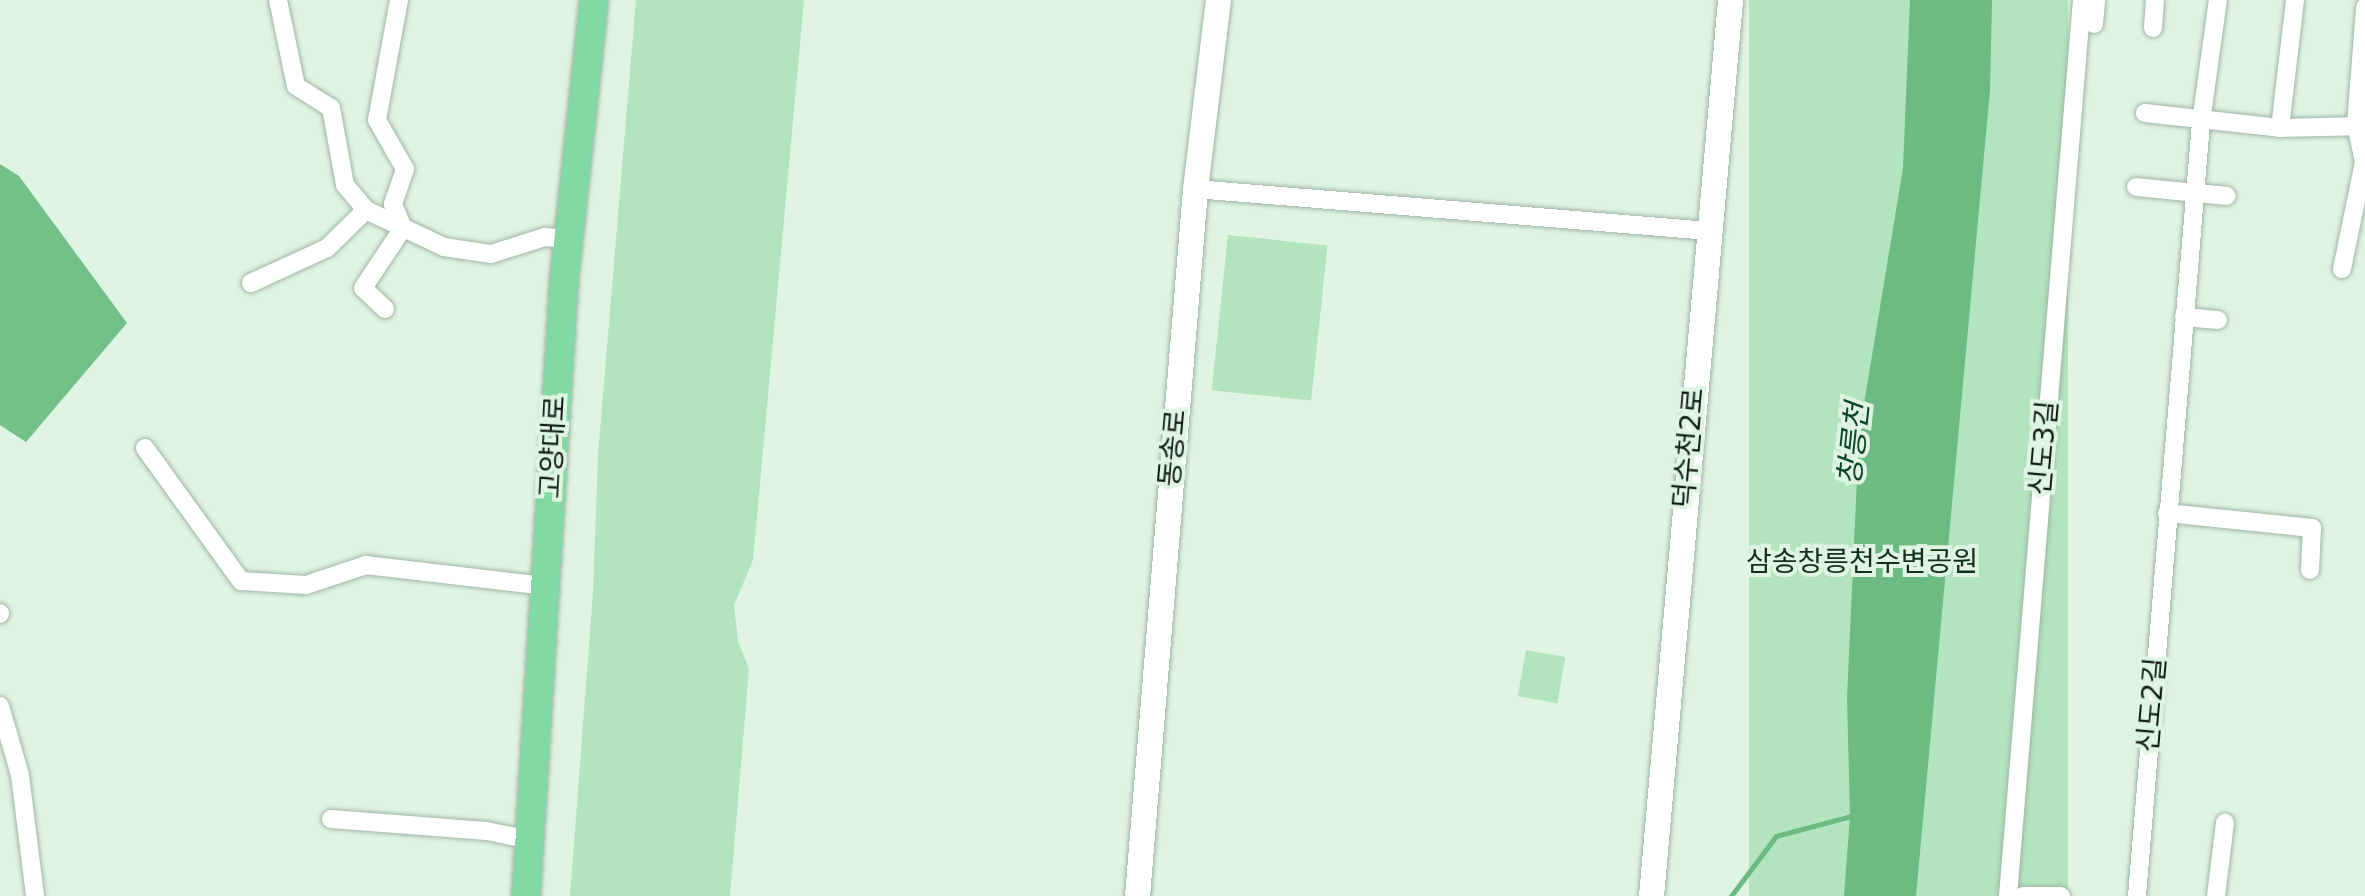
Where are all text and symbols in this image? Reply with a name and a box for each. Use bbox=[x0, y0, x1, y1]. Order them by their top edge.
street label: 덕수천2로 bbox=[1667, 386, 1711, 510]
street label: 고양대로 bbox=[534, 395, 572, 499]
street label: 신도3길 bbox=[2023, 399, 2065, 497]
water label: 창릉천 bbox=[1832, 401, 1876, 487]
street label: 동송로 bbox=[1153, 408, 1193, 488]
park label: 삼송창릉천수변공원 bbox=[1746, 545, 1978, 579]
street label: 신도2길 bbox=[2131, 656, 2173, 754]

